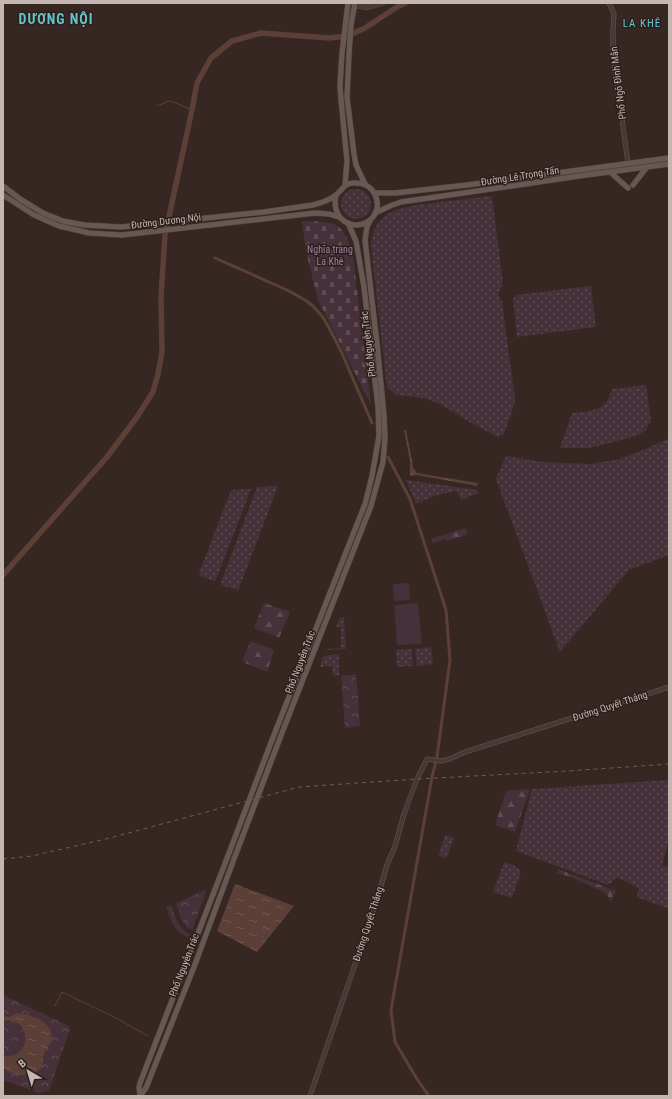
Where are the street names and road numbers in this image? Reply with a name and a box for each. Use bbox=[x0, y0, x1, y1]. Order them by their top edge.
street label: Phố Ngô Đình Mẫn bbox=[607, 46, 628, 120]
street label: Đường Lê Trọng Tấn bbox=[480, 163, 560, 189]
street label: Đường Dương Nội bbox=[130, 211, 202, 232]
street label: Phố Nguyễn Trác bbox=[357, 310, 378, 378]
street label: Phố Nguyễn Trác bbox=[282, 628, 317, 695]
street label: Đường Quyết Thắng bbox=[571, 688, 649, 723]
street label: Đường Quyết Thắng bbox=[350, 885, 385, 963]
street label: Phố Nguyễn Trác bbox=[166, 931, 201, 998]

